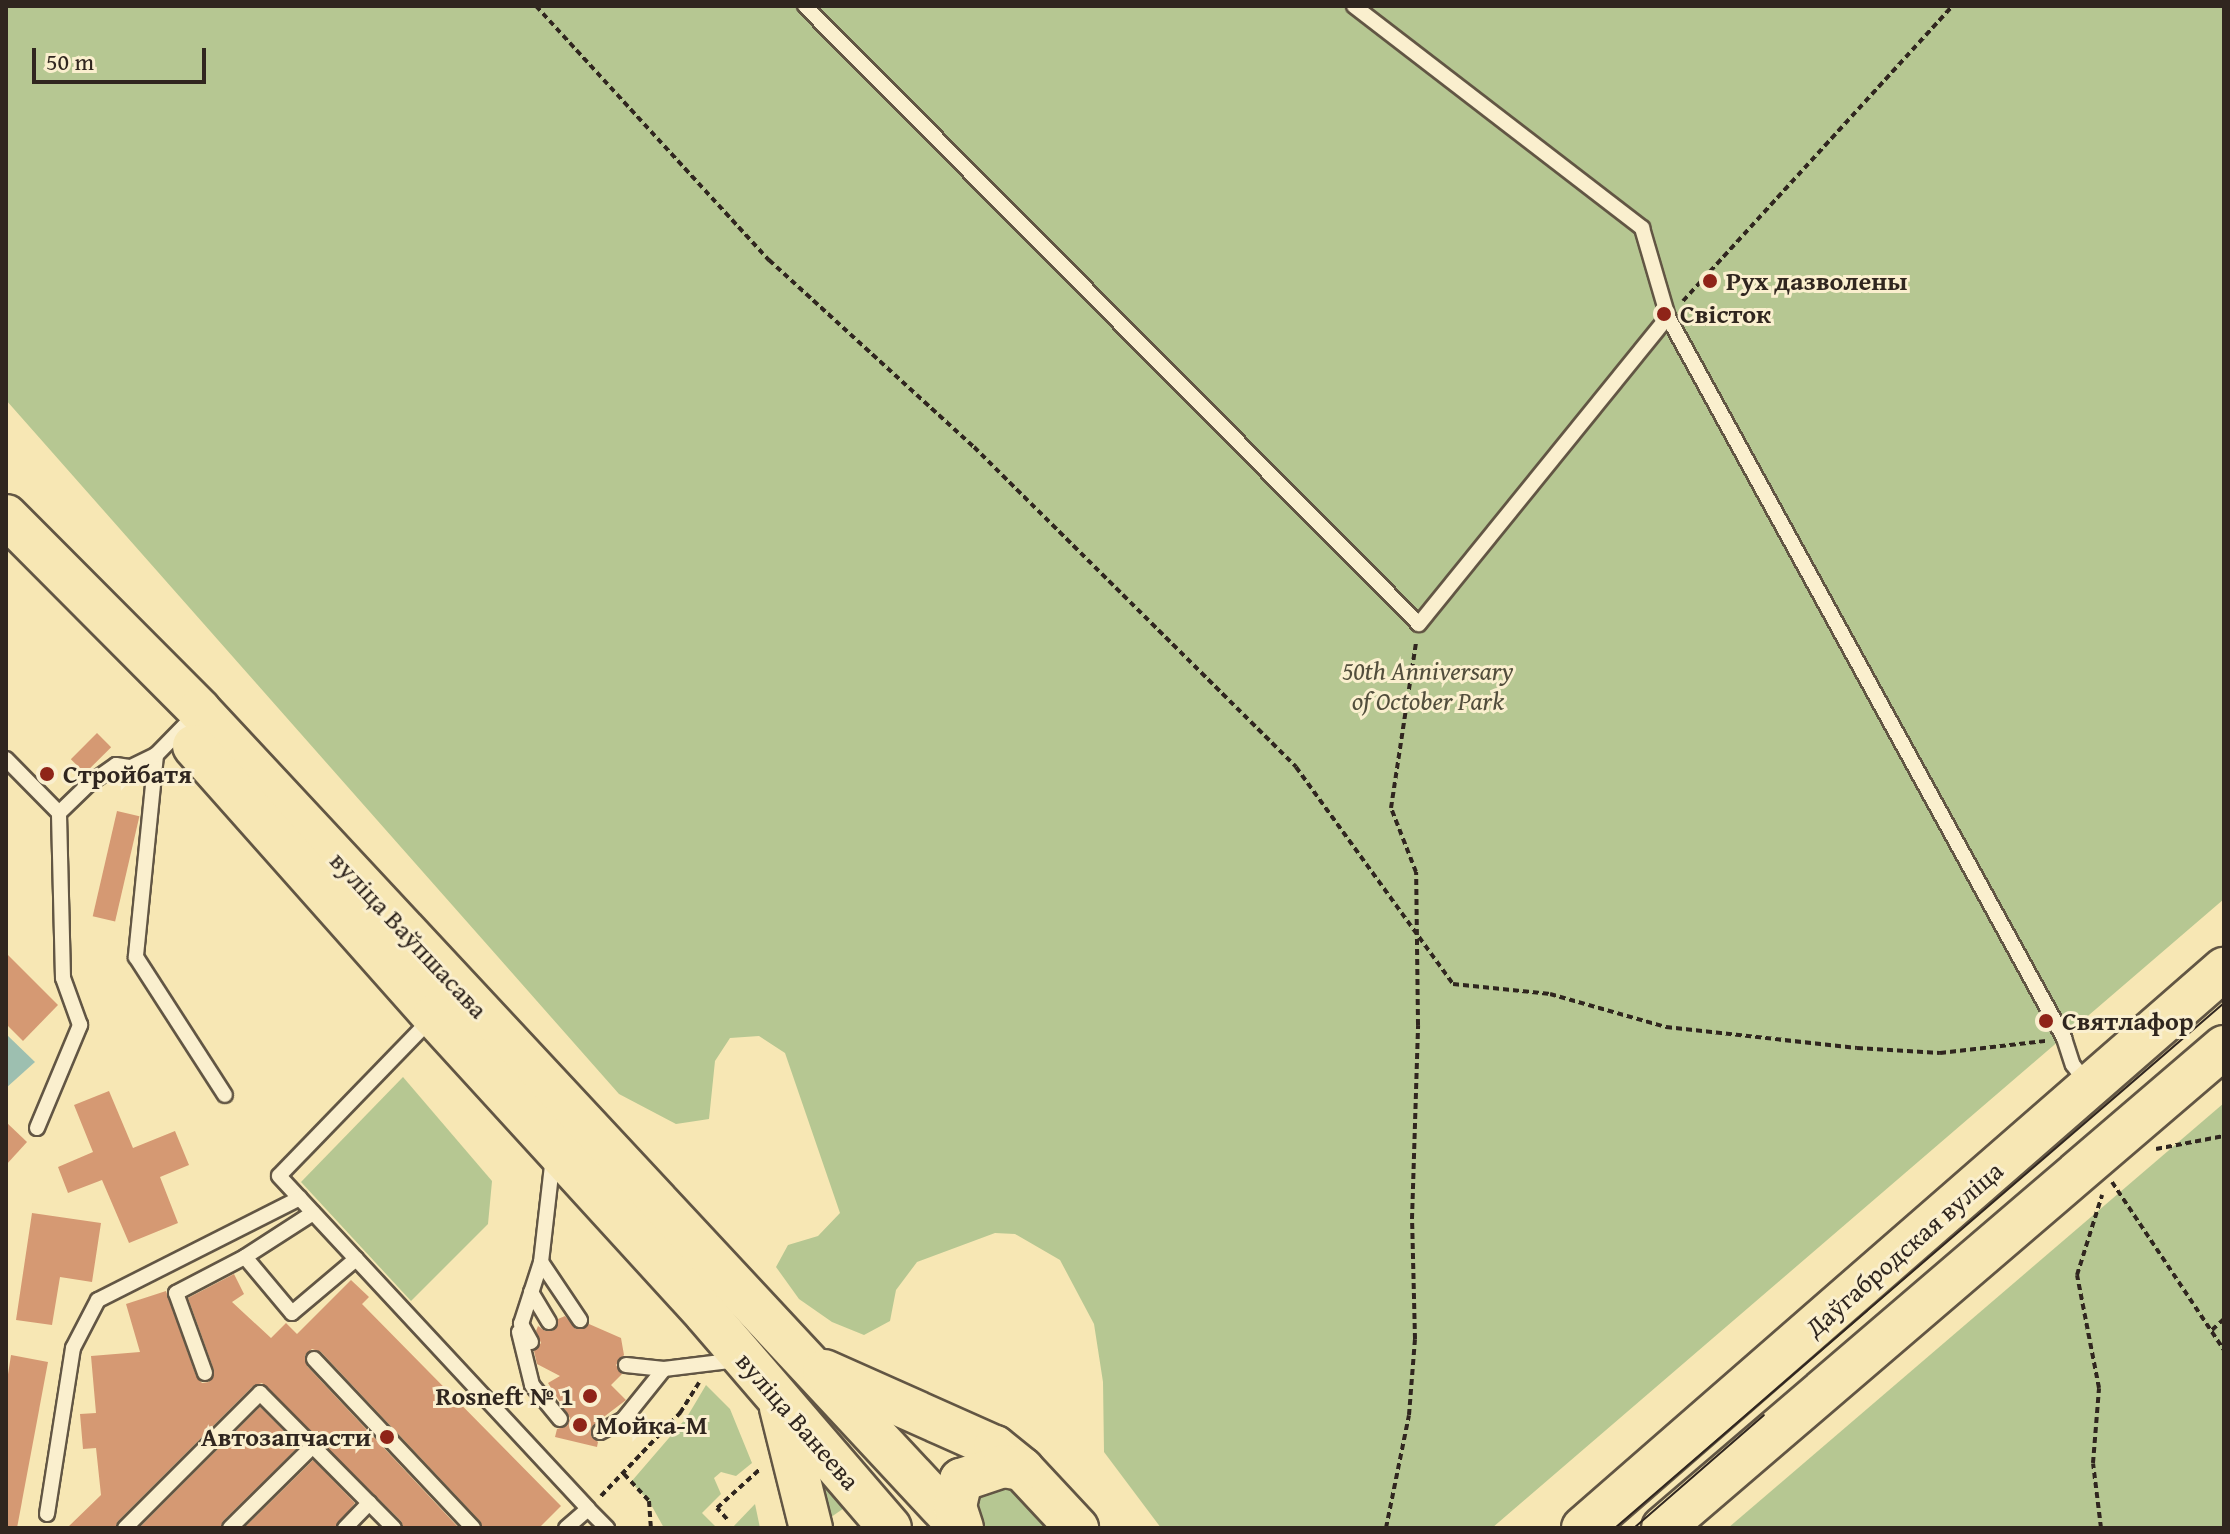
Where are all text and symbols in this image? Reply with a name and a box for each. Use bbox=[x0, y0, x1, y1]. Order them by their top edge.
scale bar bbox=[36, 32, 210, 82]
text: 50 m bbox=[46, 44, 94, 79]
place label: Рух дазволены bbox=[1726, 265, 1907, 297]
marker: Рух дазволены bbox=[1701, 272, 1719, 290]
place label: Свісток bbox=[1680, 298, 1771, 330]
marker: Свісток bbox=[1655, 305, 1673, 323]
park label: 50th Anniversary of October Park bbox=[1343, 655, 1513, 716]
place label: Стройбатя bbox=[63, 758, 192, 790]
marker: Стройбатя bbox=[38, 765, 56, 783]
street label: вуліца Ваўпшасава bbox=[324, 845, 494, 1025]
place label: Святлафор bbox=[2062, 1005, 2194, 1037]
marker: Святлафор bbox=[2037, 1012, 2055, 1030]
street label: Даўгабродская вуліца bbox=[1799, 1155, 2009, 1343]
street label: вуліца Ванеева bbox=[730, 1346, 866, 1496]
place label: Rosneft № 1 bbox=[435, 1380, 574, 1412]
marker: Rosneft № 1 bbox=[581, 1387, 599, 1405]
place label: Мойка-М bbox=[596, 1409, 708, 1441]
marker: Мойка-М bbox=[571, 1416, 589, 1434]
place label: Автозапчасти bbox=[201, 1421, 371, 1453]
marker: Автозапчасти bbox=[378, 1428, 396, 1446]

